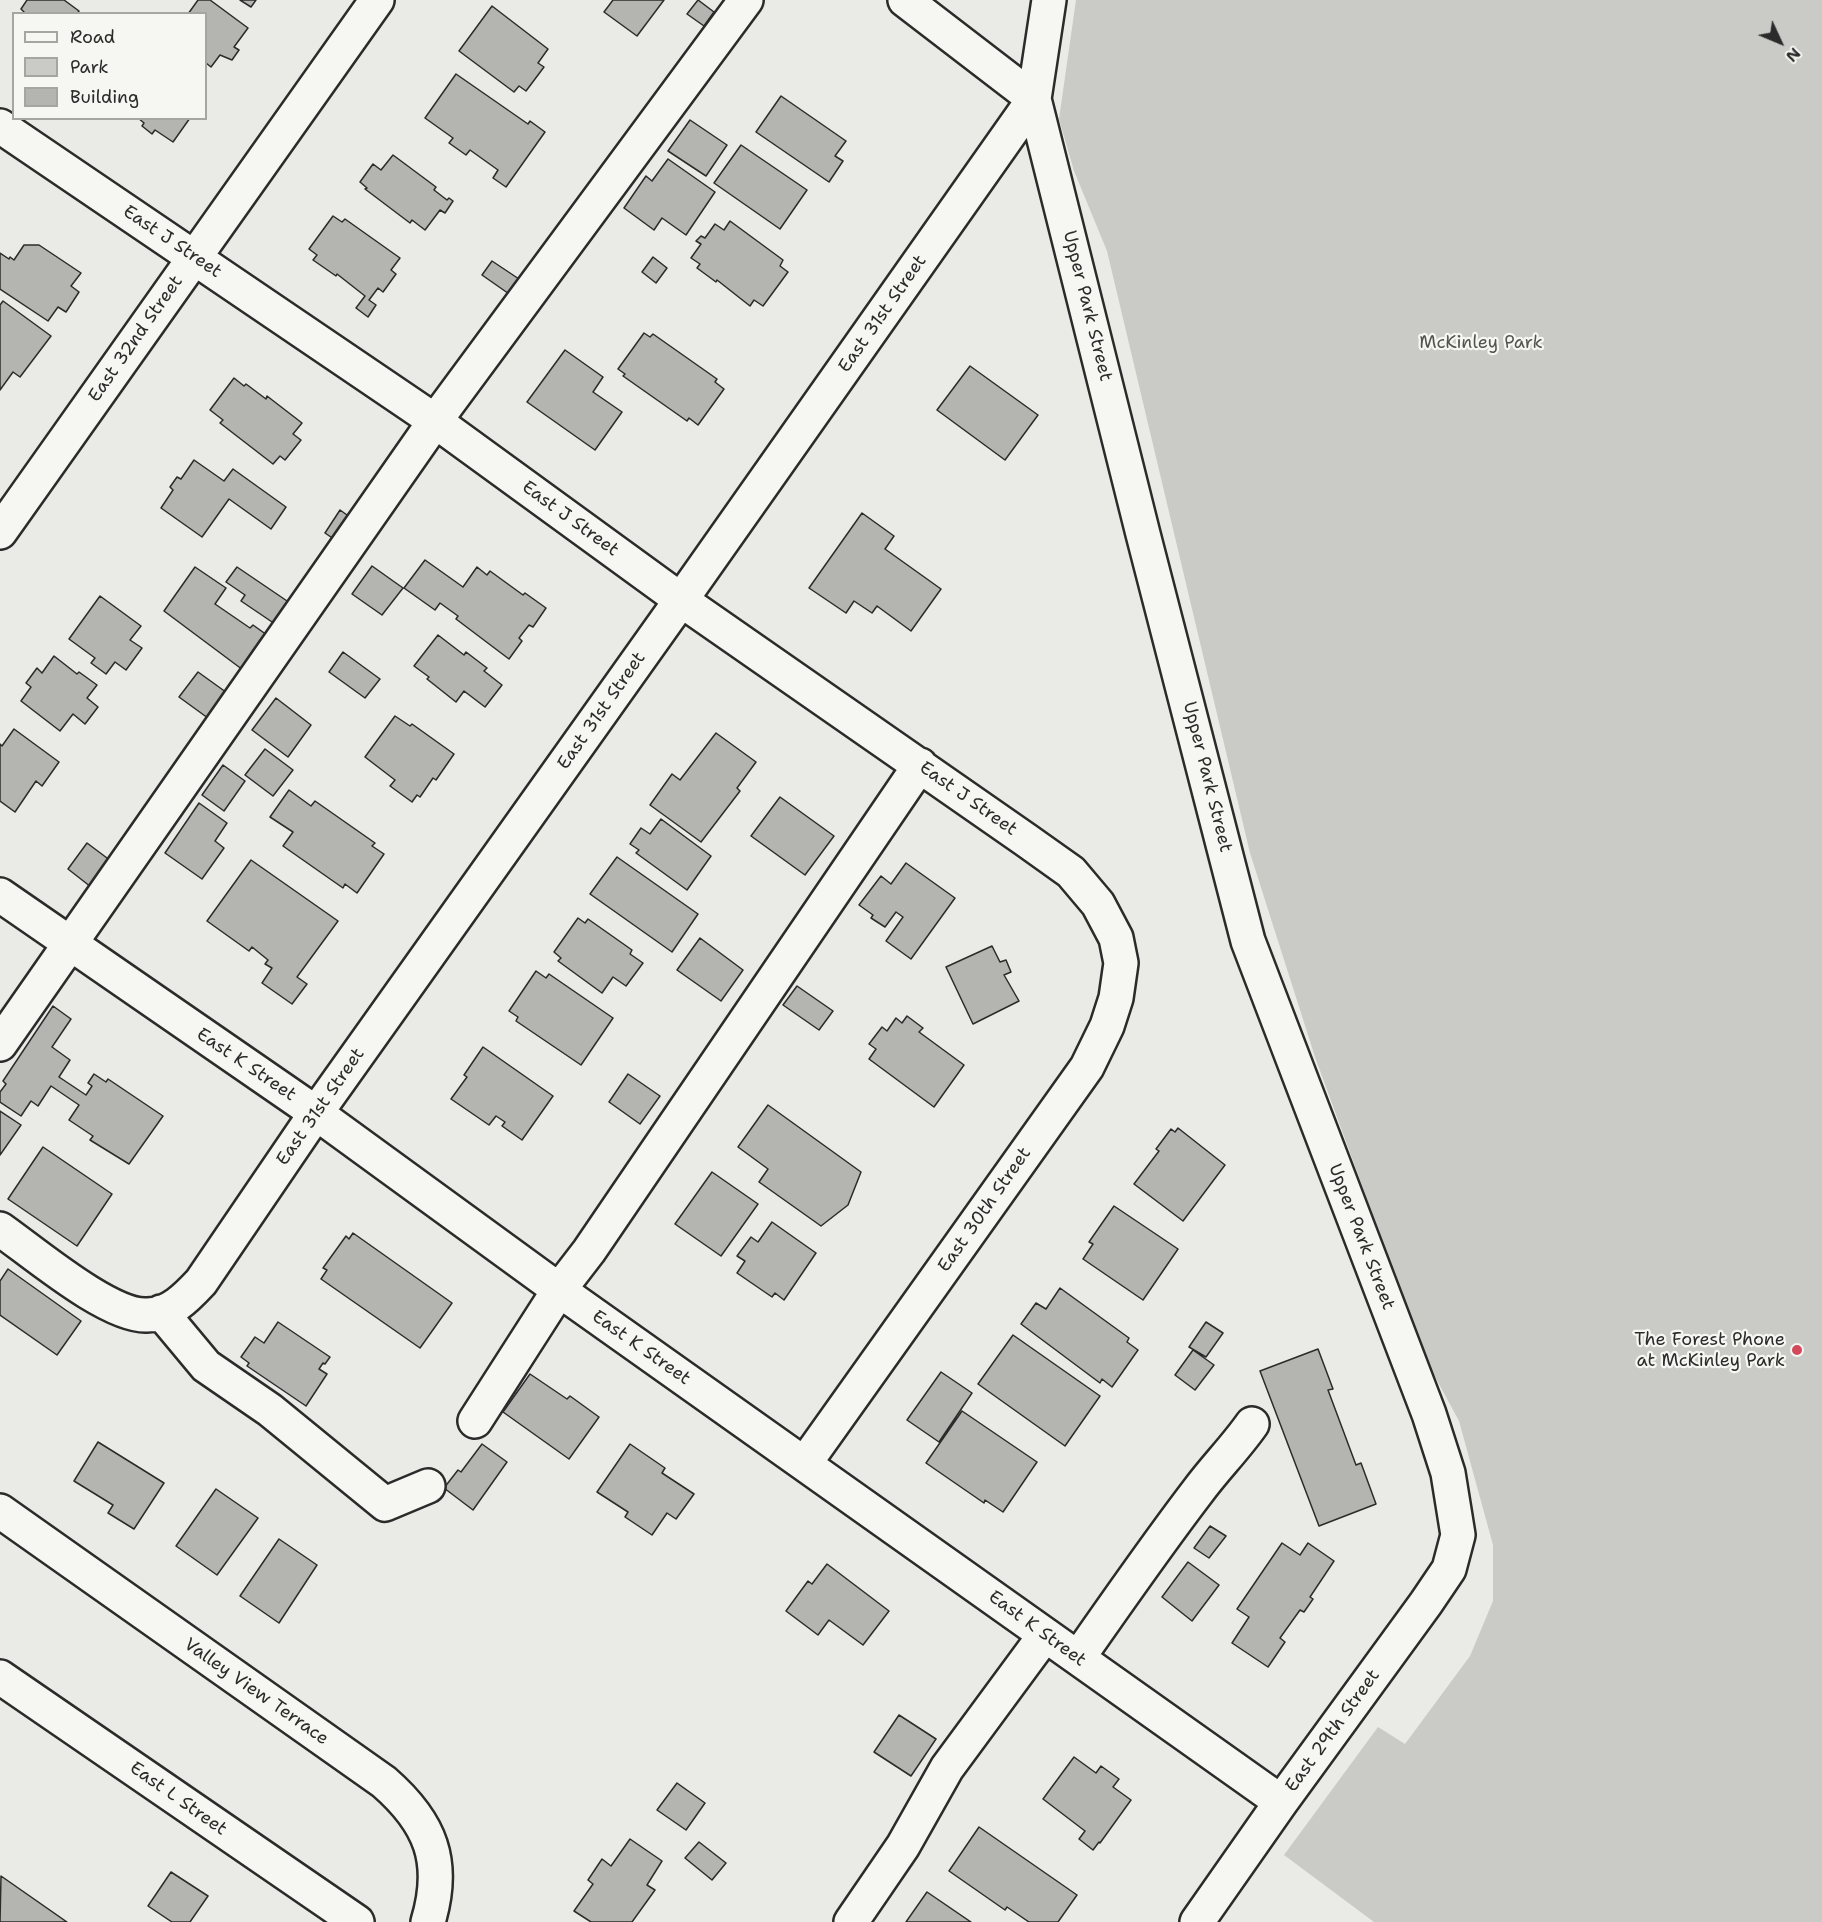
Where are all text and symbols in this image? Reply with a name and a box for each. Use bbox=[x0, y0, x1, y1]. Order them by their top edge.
legend bbox=[12, 12, 207, 120]
north arrow bbox=[1750, 12, 1810, 72]
text: Road bbox=[70, 25, 115, 49]
text: N bbox=[1781, 43, 1805, 67]
text: Park bbox=[70, 55, 109, 79]
text: Building bbox=[70, 85, 139, 109]
street label: East J Street bbox=[119, 201, 225, 283]
street label: Upper Park Street bbox=[1058, 228, 1116, 384]
street label: East 31st Street bbox=[834, 251, 932, 377]
street label: East 32nd Street bbox=[84, 272, 188, 406]
park label: McKinley Park bbox=[1419, 332, 1543, 354]
street label: East J Street bbox=[517, 477, 623, 561]
street label: East 31st Street bbox=[553, 648, 651, 774]
street label: Upper Park Street bbox=[1178, 699, 1236, 855]
street label: East J Street bbox=[915, 757, 1021, 841]
street label: East K Street bbox=[192, 1024, 300, 1106]
street label: East 31st Street bbox=[272, 1044, 370, 1170]
street label: East 30th Street bbox=[934, 1143, 1036, 1277]
street label: Upper Park Street bbox=[1323, 1161, 1399, 1313]
street label: East K Street bbox=[588, 1306, 694, 1390]
place label: The Forest Phone at McKinley Park bbox=[1634, 1329, 1785, 1372]
marker: The Forest Phone at McKinley Park bbox=[1790, 1343, 1804, 1357]
street label: East K Street bbox=[984, 1586, 1090, 1672]
street label: Valley View Terrace bbox=[180, 1634, 332, 1750]
street label: East 29th Street bbox=[1281, 1665, 1385, 1797]
street label: East L Street bbox=[125, 1758, 231, 1840]

